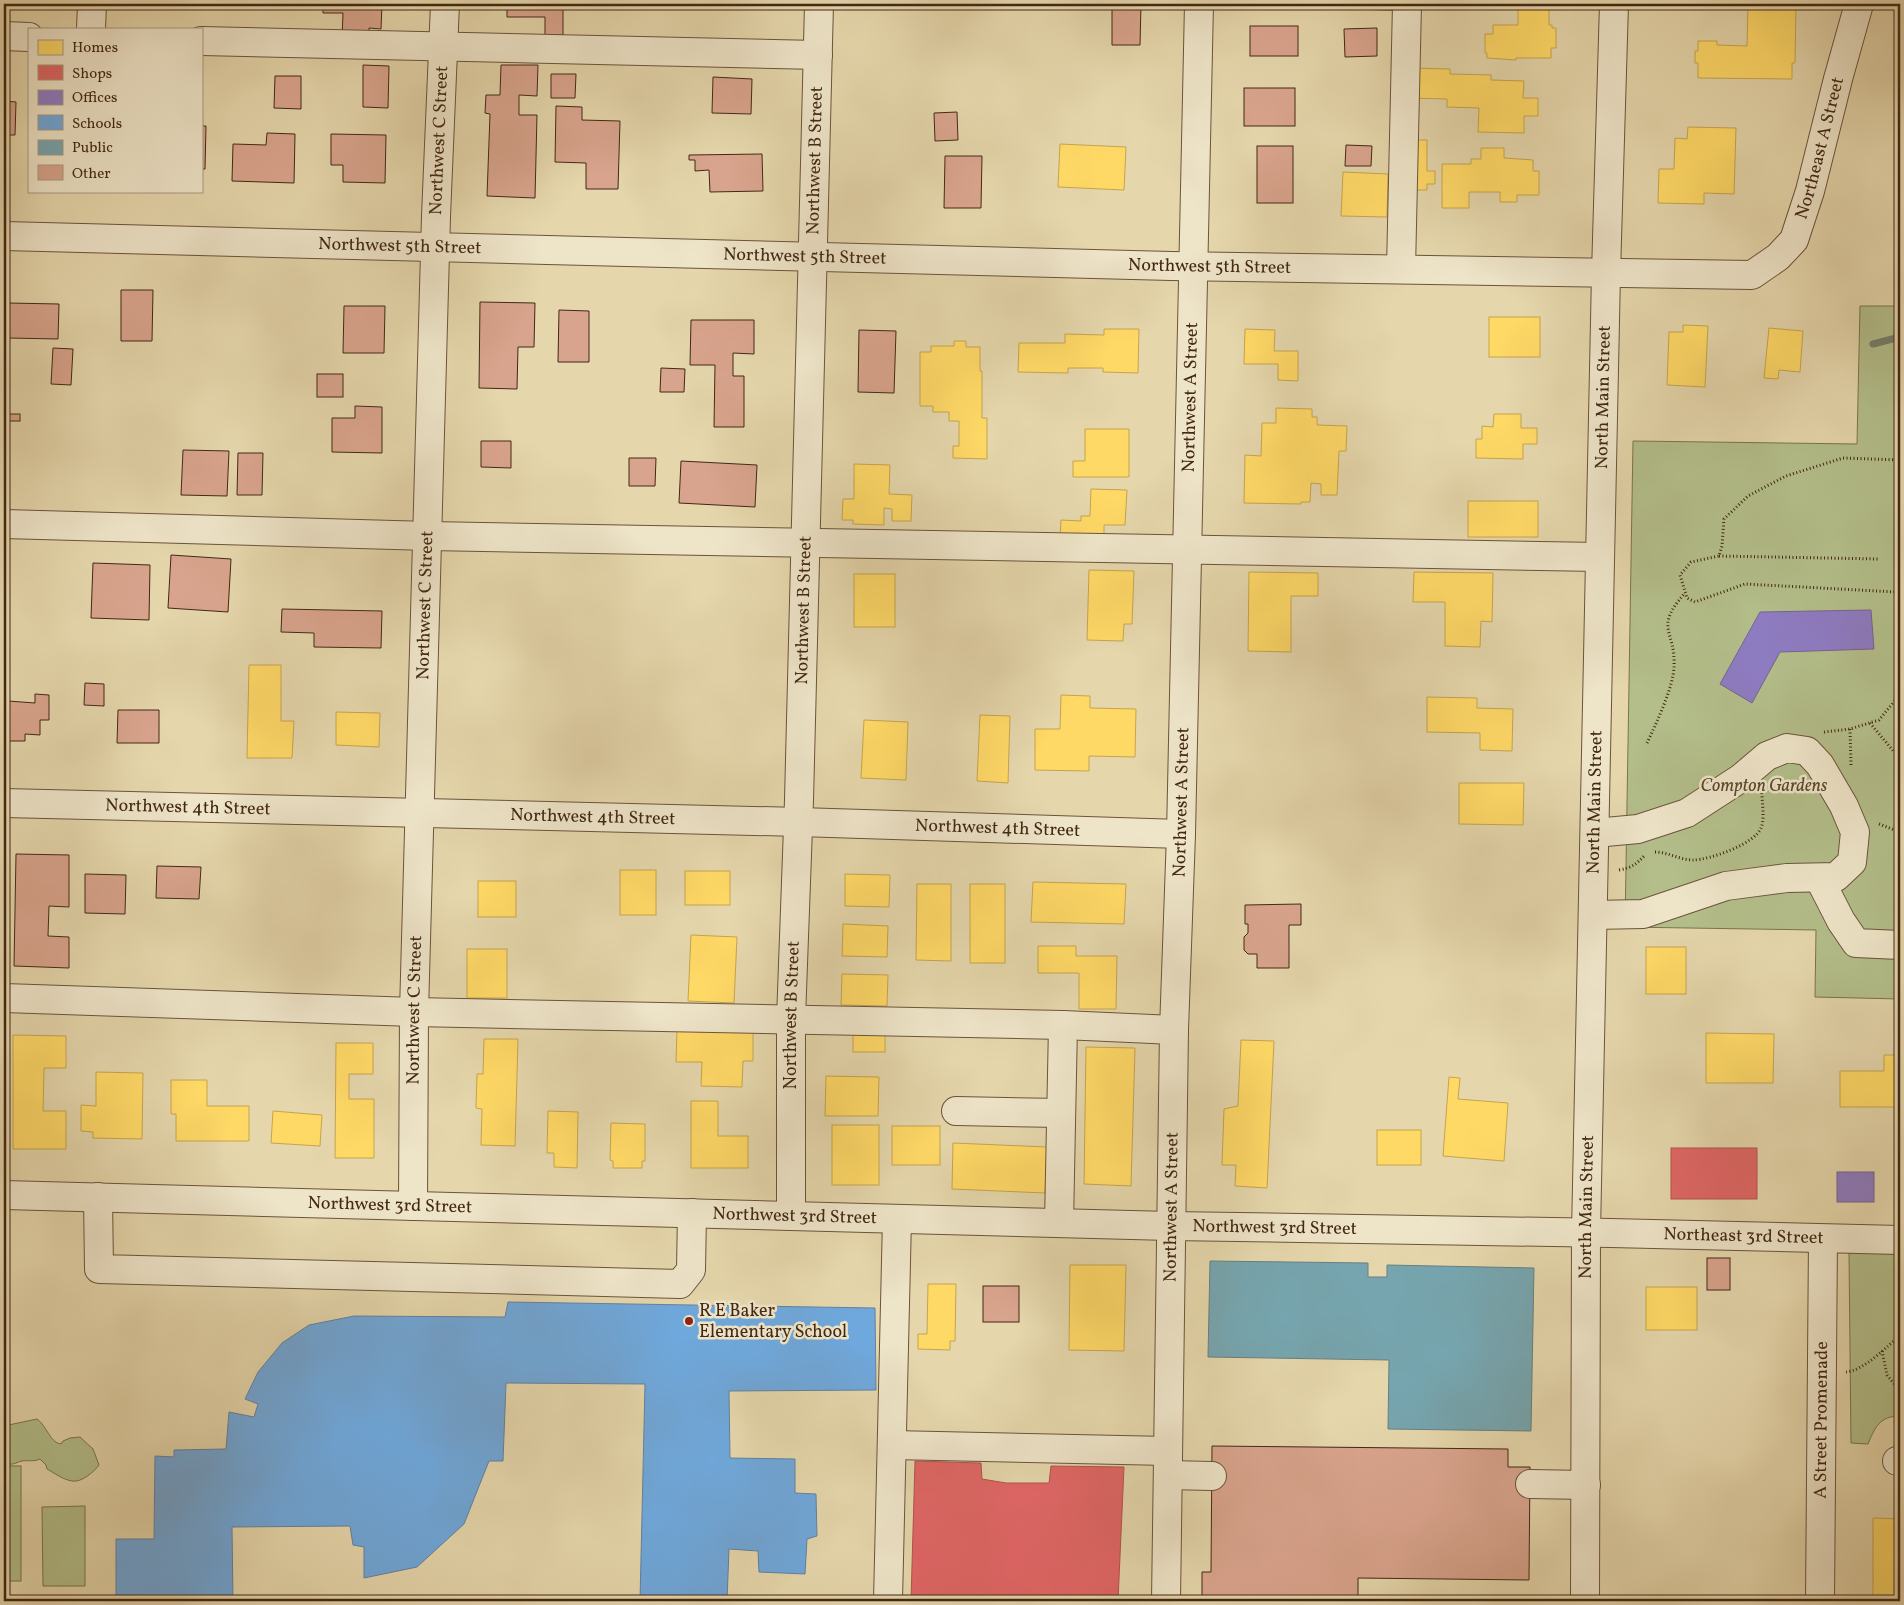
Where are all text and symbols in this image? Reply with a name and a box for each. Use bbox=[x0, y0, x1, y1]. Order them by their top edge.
legend bbox=[28, 28, 202, 192]
text: Homes bbox=[72, 38, 118, 59]
text: Shops bbox=[72, 64, 112, 85]
street label: Northwest C Street bbox=[424, 65, 455, 216]
street label: Northeast A Street bbox=[1789, 74, 1851, 223]
street label: Northwest B Street bbox=[801, 86, 829, 235]
text: Offices bbox=[72, 88, 117, 109]
text: Schools bbox=[72, 114, 122, 135]
text: Public bbox=[72, 138, 113, 159]
text: Other bbox=[72, 164, 111, 185]
street label: Northwest 5th Street bbox=[318, 232, 482, 261]
street label: Northwest 5th Street bbox=[723, 242, 887, 271]
street label: Northwest 5th Street bbox=[1128, 252, 1291, 280]
street label: Northwest A Street bbox=[1176, 322, 1205, 473]
street label: North Main Street bbox=[1589, 325, 1617, 469]
street label: Northwest C Street bbox=[411, 530, 440, 680]
street label: Northwest B Street bbox=[789, 535, 818, 685]
street label: Northwest A Street bbox=[1167, 727, 1196, 878]
street label: North Main Street bbox=[1581, 730, 1609, 874]
park label: Compton Gardens bbox=[1701, 774, 1828, 799]
street label: Northwest 4th Street bbox=[105, 793, 271, 822]
street label: Northwest 4th Street bbox=[510, 803, 676, 832]
street label: Northwest 4th Street bbox=[915, 813, 1081, 843]
street label: Northwest C Street bbox=[401, 935, 429, 1085]
street label: Northwest B Street bbox=[778, 940, 806, 1089]
street label: Northwest A Street bbox=[1158, 1132, 1185, 1282]
street label: North Main Street bbox=[1573, 1135, 1601, 1279]
street label: Northwest 3rd Street bbox=[307, 1191, 472, 1220]
street label: Northwest 3rd Street bbox=[712, 1201, 877, 1231]
street label: Northwest 3rd Street bbox=[1192, 1214, 1357, 1241]
street label: Northeast 3rd Street bbox=[1663, 1222, 1824, 1251]
place label: R E Baker Elementary School bbox=[699, 1299, 847, 1345]
marker: R E Baker Elementary School bbox=[683, 1315, 695, 1327]
street label: A Street Promenade bbox=[1808, 1341, 1835, 1499]

